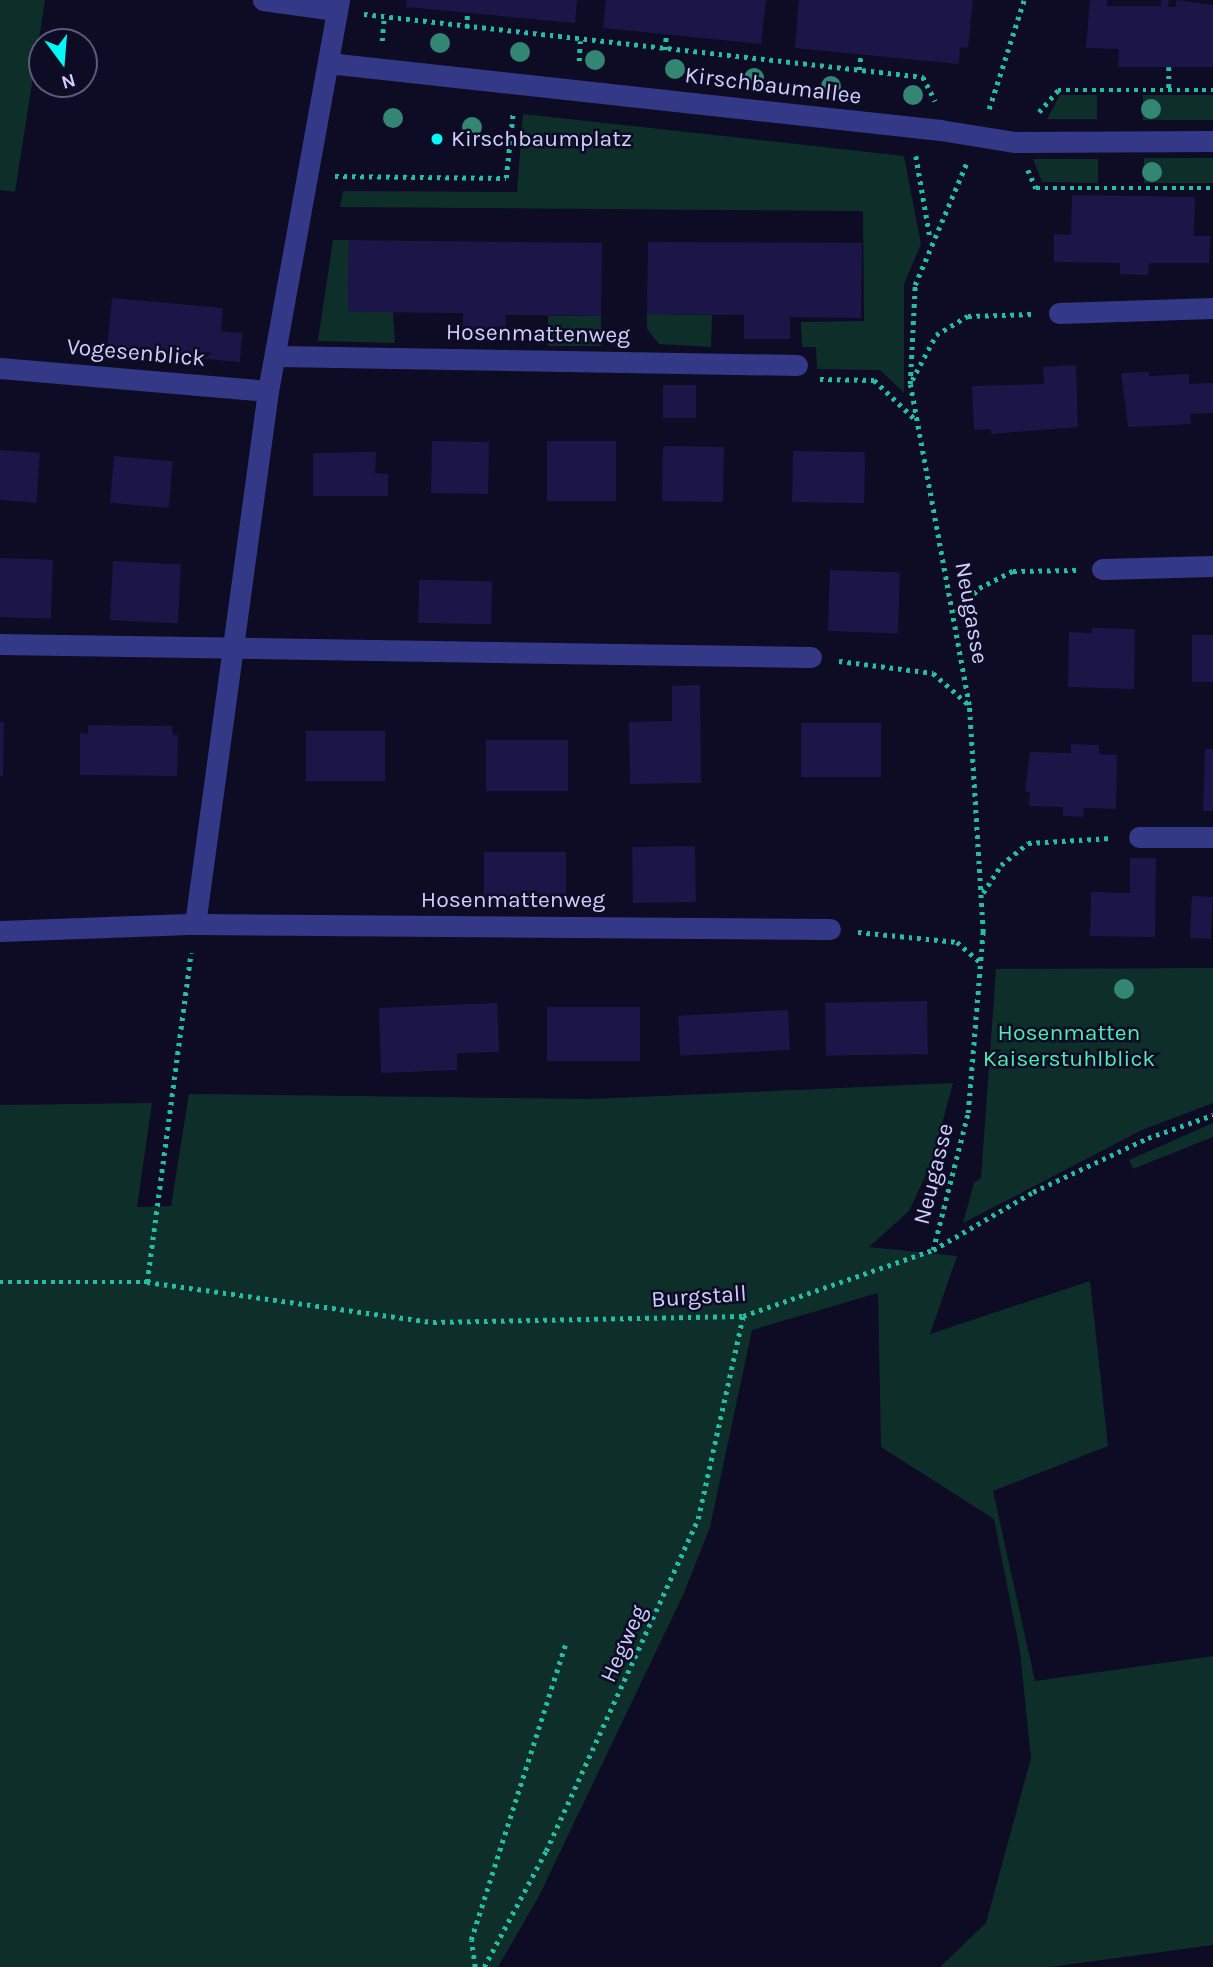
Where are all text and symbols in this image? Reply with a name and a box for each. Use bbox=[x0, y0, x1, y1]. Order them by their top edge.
north arrow bbox=[28, 28, 98, 98]
street label: Kirschbaumallee bbox=[683, 61, 863, 111]
text: N bbox=[59, 69, 78, 94]
place label: Kirschbaumplatz bbox=[451, 125, 632, 153]
marker: Kirschbaumplatz bbox=[429, 131, 445, 147]
street label: Hosenmattenweg bbox=[446, 319, 630, 349]
street label: Vogesenblick bbox=[66, 333, 206, 373]
street label: Neugasse bbox=[948, 560, 994, 666]
street label: Hosenmattenweg bbox=[421, 886, 605, 914]
park label: Hosenmatten Kaiserstuhlblick bbox=[983, 1019, 1155, 1073]
street label: Neugasse bbox=[908, 1121, 960, 1227]
street label: Burgstall bbox=[650, 1280, 748, 1314]
street label: Hegweg bbox=[595, 1601, 653, 1687]

